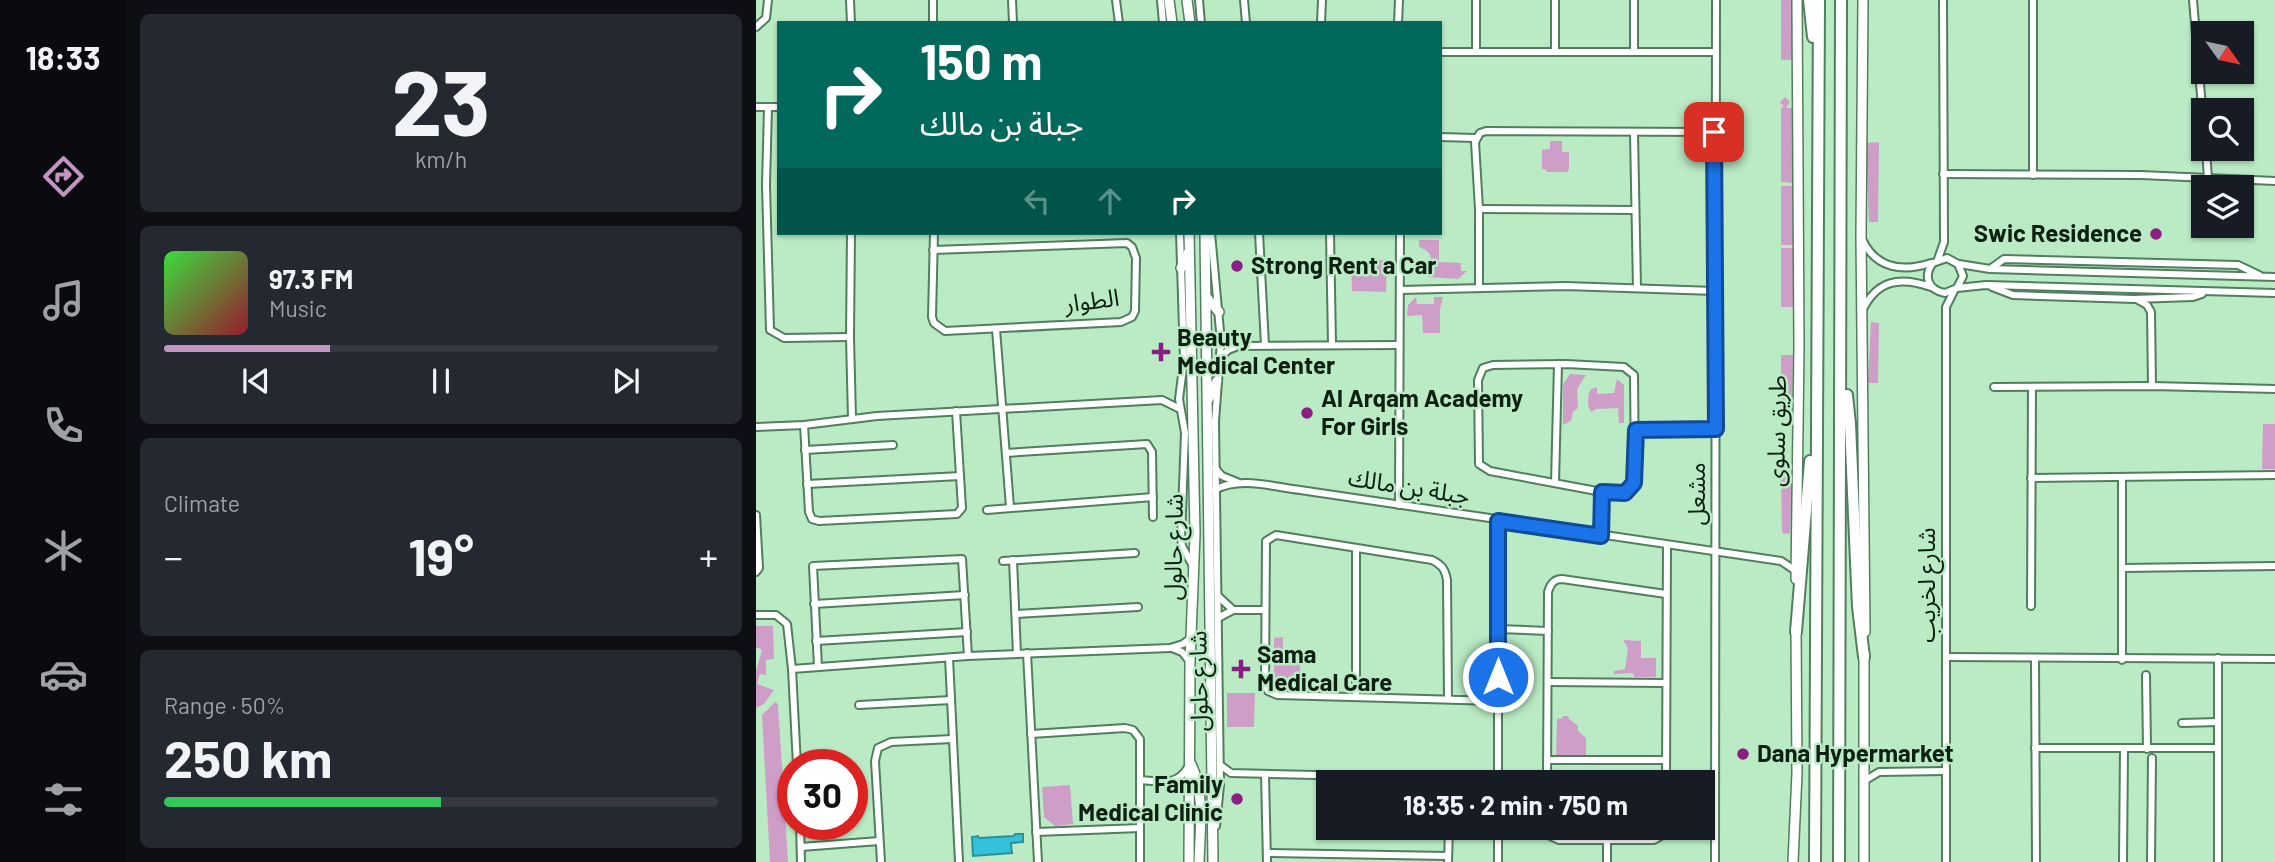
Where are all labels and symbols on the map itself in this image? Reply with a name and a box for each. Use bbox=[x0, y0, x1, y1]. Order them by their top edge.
north arrow bbox=[2191, 21, 2254, 84]
pin bbox=[1684, 102, 1744, 162]
place label: Swic Residence bbox=[1974, 218, 2142, 247]
marker: Swic Residence bbox=[2148, 226, 2164, 242]
place label: Strong Rent a Car bbox=[1251, 250, 1437, 279]
marker: Strong Rent a Car bbox=[1229, 258, 1245, 274]
street label: الطوار bbox=[1062, 282, 1121, 318]
place label: Beauty Medical Center bbox=[1177, 322, 1335, 379]
marker: Beauty Medical Center bbox=[1151, 342, 1171, 362]
street label: طريق سلوى bbox=[1760, 375, 1793, 487]
place label: Al Arqam Academy For Girls bbox=[1321, 383, 1523, 440]
marker: Al Arqam Academy For Girls bbox=[1299, 405, 1315, 421]
street label: جبلة بن مالك bbox=[1346, 462, 1472, 510]
street label: مشعل bbox=[1681, 462, 1710, 526]
street label: شارع حالول bbox=[1157, 493, 1192, 601]
street label: شارع لخريب bbox=[1911, 527, 1944, 643]
street label: شارع حلول bbox=[1182, 630, 1217, 732]
place label: Sama Medical Care bbox=[1257, 639, 1392, 696]
position arrow bbox=[1461, 640, 1535, 714]
marker: Sama Medical Care bbox=[1231, 659, 1251, 679]
place label: Dana Hypermarket bbox=[1757, 738, 1954, 767]
marker: Dana Hypermarket bbox=[1735, 746, 1751, 762]
speed limit sign: 30 bbox=[777, 749, 868, 840]
place label: Family Medical Clinic bbox=[1078, 769, 1223, 826]
marker: Family Medical Clinic bbox=[1229, 791, 1245, 807]

